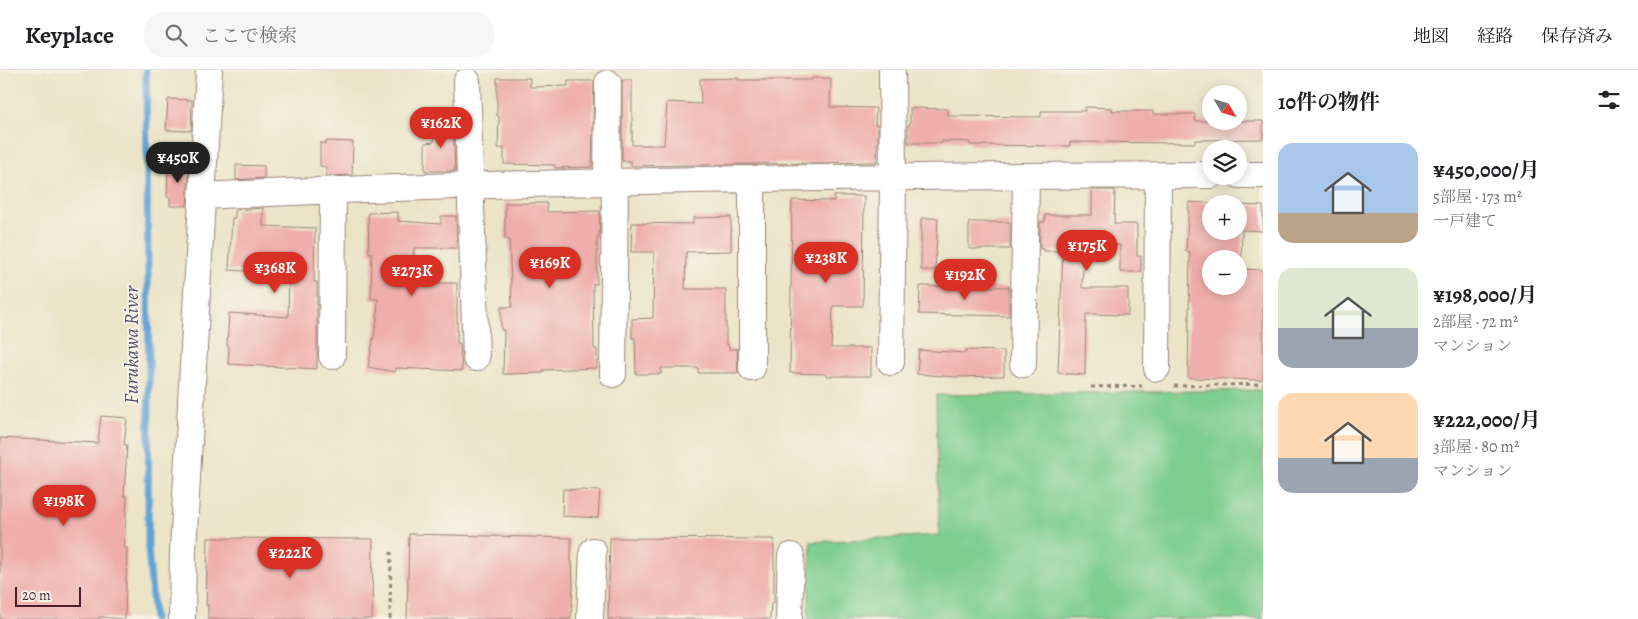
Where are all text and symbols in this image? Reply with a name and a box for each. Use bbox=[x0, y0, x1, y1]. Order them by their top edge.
search box bbox=[144, 12, 494, 57]
text: Keyplace bbox=[25, 19, 114, 51]
icon: search bbox=[162, 21, 190, 49]
text: ここで検索 bbox=[202, 23, 297, 49]
text: 地図 bbox=[1413, 24, 1449, 48]
text: 経路 bbox=[1477, 24, 1513, 48]
text: 保存済み bbox=[1541, 24, 1613, 48]
north arrow bbox=[1202, 85, 1248, 130]
map controls bbox=[1202, 85, 1247, 295]
icon: filters bbox=[1595, 86, 1623, 114]
text: 10件の物件 bbox=[1278, 88, 1380, 116]
pin: ¥162K bbox=[406, 106, 476, 149]
text: ¥162K bbox=[421, 112, 461, 134]
button: layers bbox=[1202, 140, 1247, 185]
pin: ¥450K bbox=[143, 142, 213, 184]
text: ¥450K bbox=[157, 147, 199, 169]
text: ¥450,000/月 bbox=[1433, 156, 1540, 184]
icon: home bbox=[1318, 163, 1378, 223]
text: 5部屋 · 173 m² bbox=[1433, 186, 1522, 208]
button: + bbox=[1202, 195, 1247, 240]
text: 一戸建て bbox=[1433, 210, 1497, 232]
pin: ¥175K bbox=[1052, 230, 1122, 272]
text: ¥175K bbox=[1067, 235, 1107, 257]
pin: ¥238K bbox=[791, 242, 861, 284]
pin: ¥169K bbox=[515, 246, 585, 289]
text: ¥238K bbox=[805, 247, 847, 269]
button: − bbox=[1202, 250, 1247, 295]
pin: ¥368K bbox=[240, 252, 310, 294]
text: ¥169K bbox=[530, 252, 570, 274]
pin: ¥273K bbox=[377, 254, 447, 297]
text: ¥368K bbox=[254, 257, 296, 279]
pin: ¥192K bbox=[930, 258, 1000, 301]
text: ¥273K bbox=[391, 260, 433, 282]
text: ¥192K bbox=[945, 264, 985, 286]
text: ¥198,000/月 bbox=[1433, 281, 1538, 309]
water label: Furukawa River bbox=[118, 285, 145, 404]
icon: home bbox=[1318, 288, 1378, 348]
text: 2部屋 · 72 m² bbox=[1433, 311, 1518, 333]
text: マンション bbox=[1433, 335, 1512, 357]
text: ¥222,000/月 bbox=[1433, 406, 1541, 434]
icon: home bbox=[1318, 413, 1378, 473]
text: 3部屋 · 80 m² bbox=[1433, 436, 1519, 458]
text: マンション bbox=[1433, 460, 1512, 482]
pin: ¥198K bbox=[29, 484, 99, 527]
text: ¥198K bbox=[44, 490, 84, 512]
pin: ¥222K bbox=[255, 536, 325, 579]
text: ¥222K bbox=[269, 542, 311, 564]
scale bar bbox=[15, 584, 81, 607]
text: 20 m bbox=[22, 586, 51, 605]

